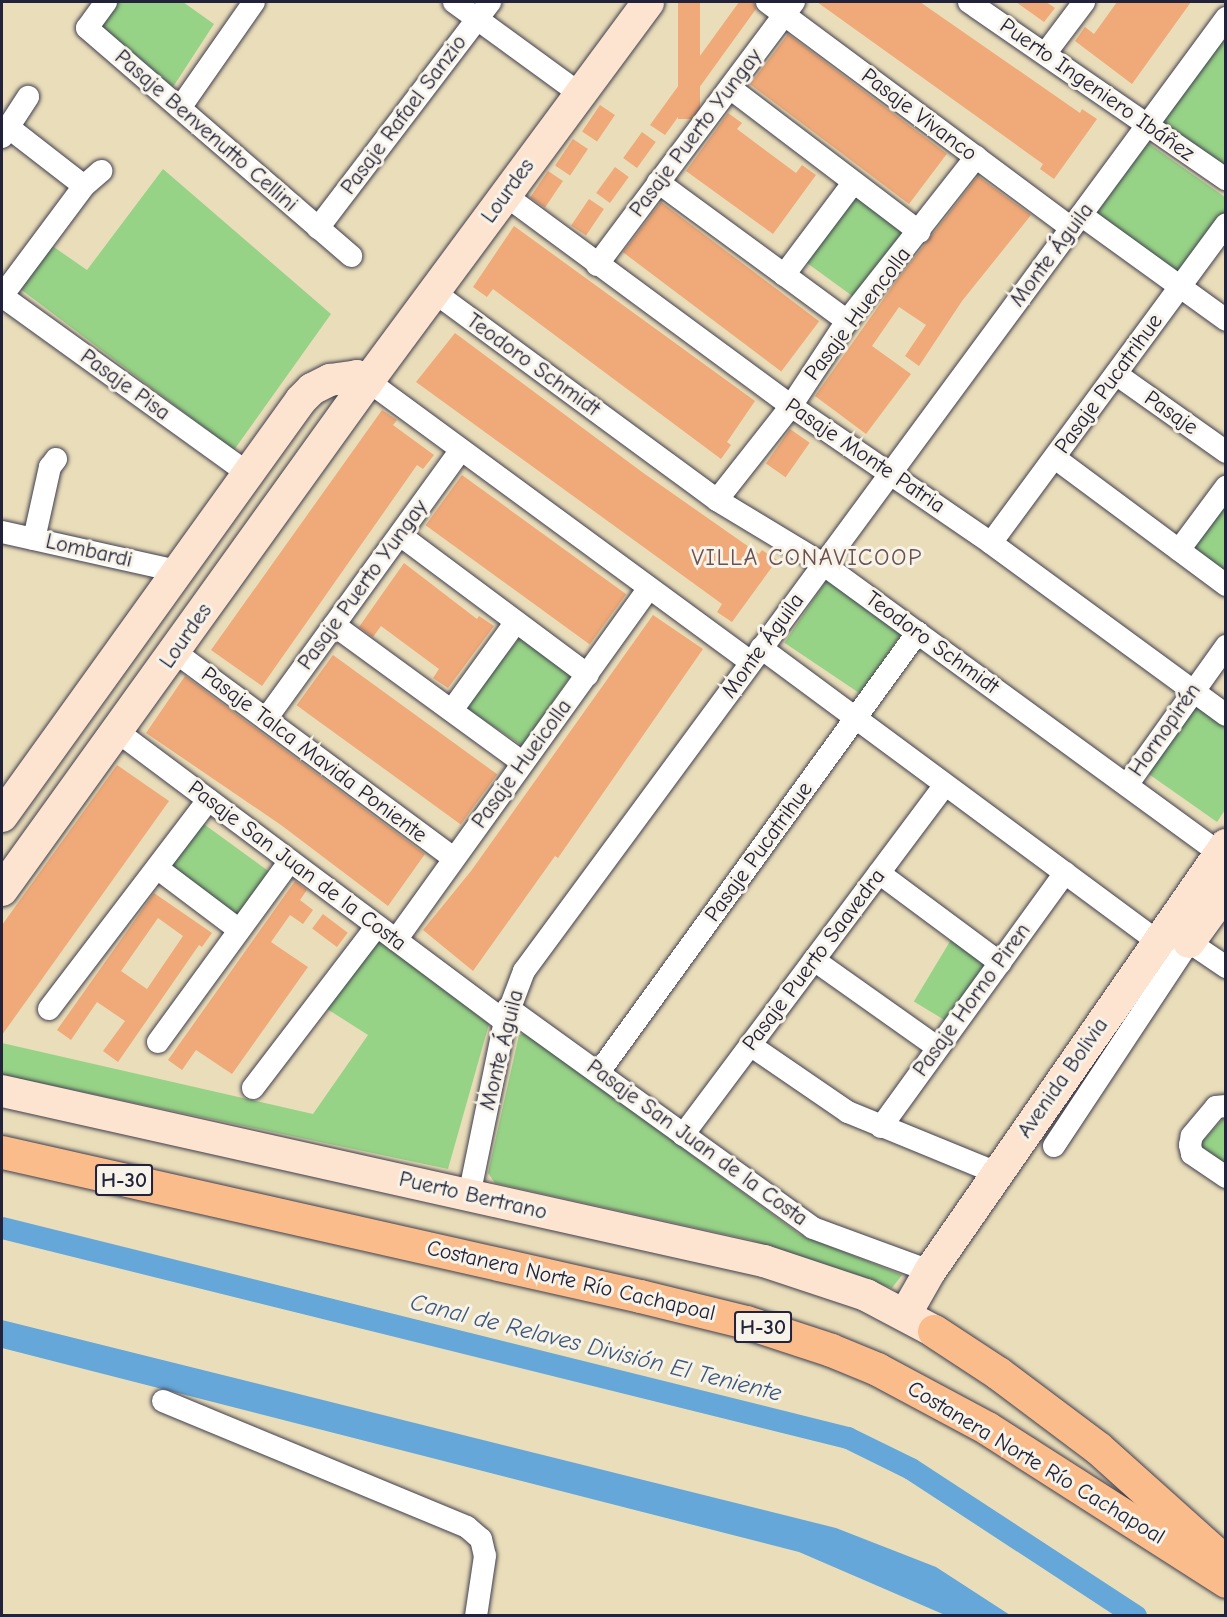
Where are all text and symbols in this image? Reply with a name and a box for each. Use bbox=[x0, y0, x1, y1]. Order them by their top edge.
street label: Puerto Ingeniero Ibáñez bbox=[995, 13, 1199, 167]
street label: Pasaje Rafael Sanzio bbox=[335, 30, 473, 200]
street label: Pasaje Benvenutto Cellini bbox=[109, 44, 303, 218]
street label: Pasaje Puerto Yungay bbox=[624, 44, 768, 222]
street label: Pasaje Vivanco bbox=[856, 63, 982, 167]
street label: Lourdes bbox=[476, 154, 540, 228]
street label: Monte Águila bbox=[1004, 198, 1100, 312]
street label: Pasaje Huencolla bbox=[799, 242, 917, 386]
street label: Teodoro Schmidt bbox=[461, 308, 605, 422]
street label: Pasaje Pucatrihue bbox=[1049, 309, 1169, 459]
street label: Pasaje Pisa bbox=[75, 344, 175, 426]
street label: Pasaje bbox=[1139, 385, 1203, 441]
street label: Pasaje Monte Patria bbox=[780, 393, 950, 519]
street label: Pasaje Puerto Yungay bbox=[292, 495, 434, 675]
street label: Lombardi bbox=[43, 528, 135, 574]
district label: VILLA CONAVICOOP bbox=[691, 544, 923, 572]
street label: Teodoro Schmidt bbox=[860, 586, 1004, 700]
street label: Monte Águila bbox=[716, 588, 810, 704]
street label: Lourdes bbox=[154, 598, 218, 674]
street label: Pasaje Talca Mavida Poniente bbox=[196, 661, 432, 849]
street label: Hornopirén bbox=[1123, 678, 1207, 782]
street label: Pasaje Hueicolla bbox=[466, 694, 578, 834]
street label: Pasaje San Juan de la Costa bbox=[183, 775, 411, 957]
street label: Pasaje Pucatrihue bbox=[699, 777, 819, 927]
street label: Pasaje Puerto Saavedra bbox=[737, 864, 891, 1056]
street label: Pasaje Horno Piren bbox=[908, 918, 1036, 1082]
street label: Monte Águila bbox=[474, 987, 530, 1113]
street label: Avenida Bolivia bbox=[1012, 1013, 1114, 1143]
street label: Pasaje San Juan de la Costa bbox=[581, 1054, 813, 1232]
road number: H-30 bbox=[94, 1162, 154, 1198]
street label: Puerto Bertrano bbox=[396, 1166, 550, 1226]
street label: Costanera Norte Río Cachapoal bbox=[424, 1235, 718, 1327]
water label: Canal de Relaves División El Teniente bbox=[407, 1288, 785, 1408]
road number: H-30 bbox=[733, 1309, 793, 1345]
street label: Costanera Norte Río Cachapoal bbox=[903, 1376, 1169, 1550]

